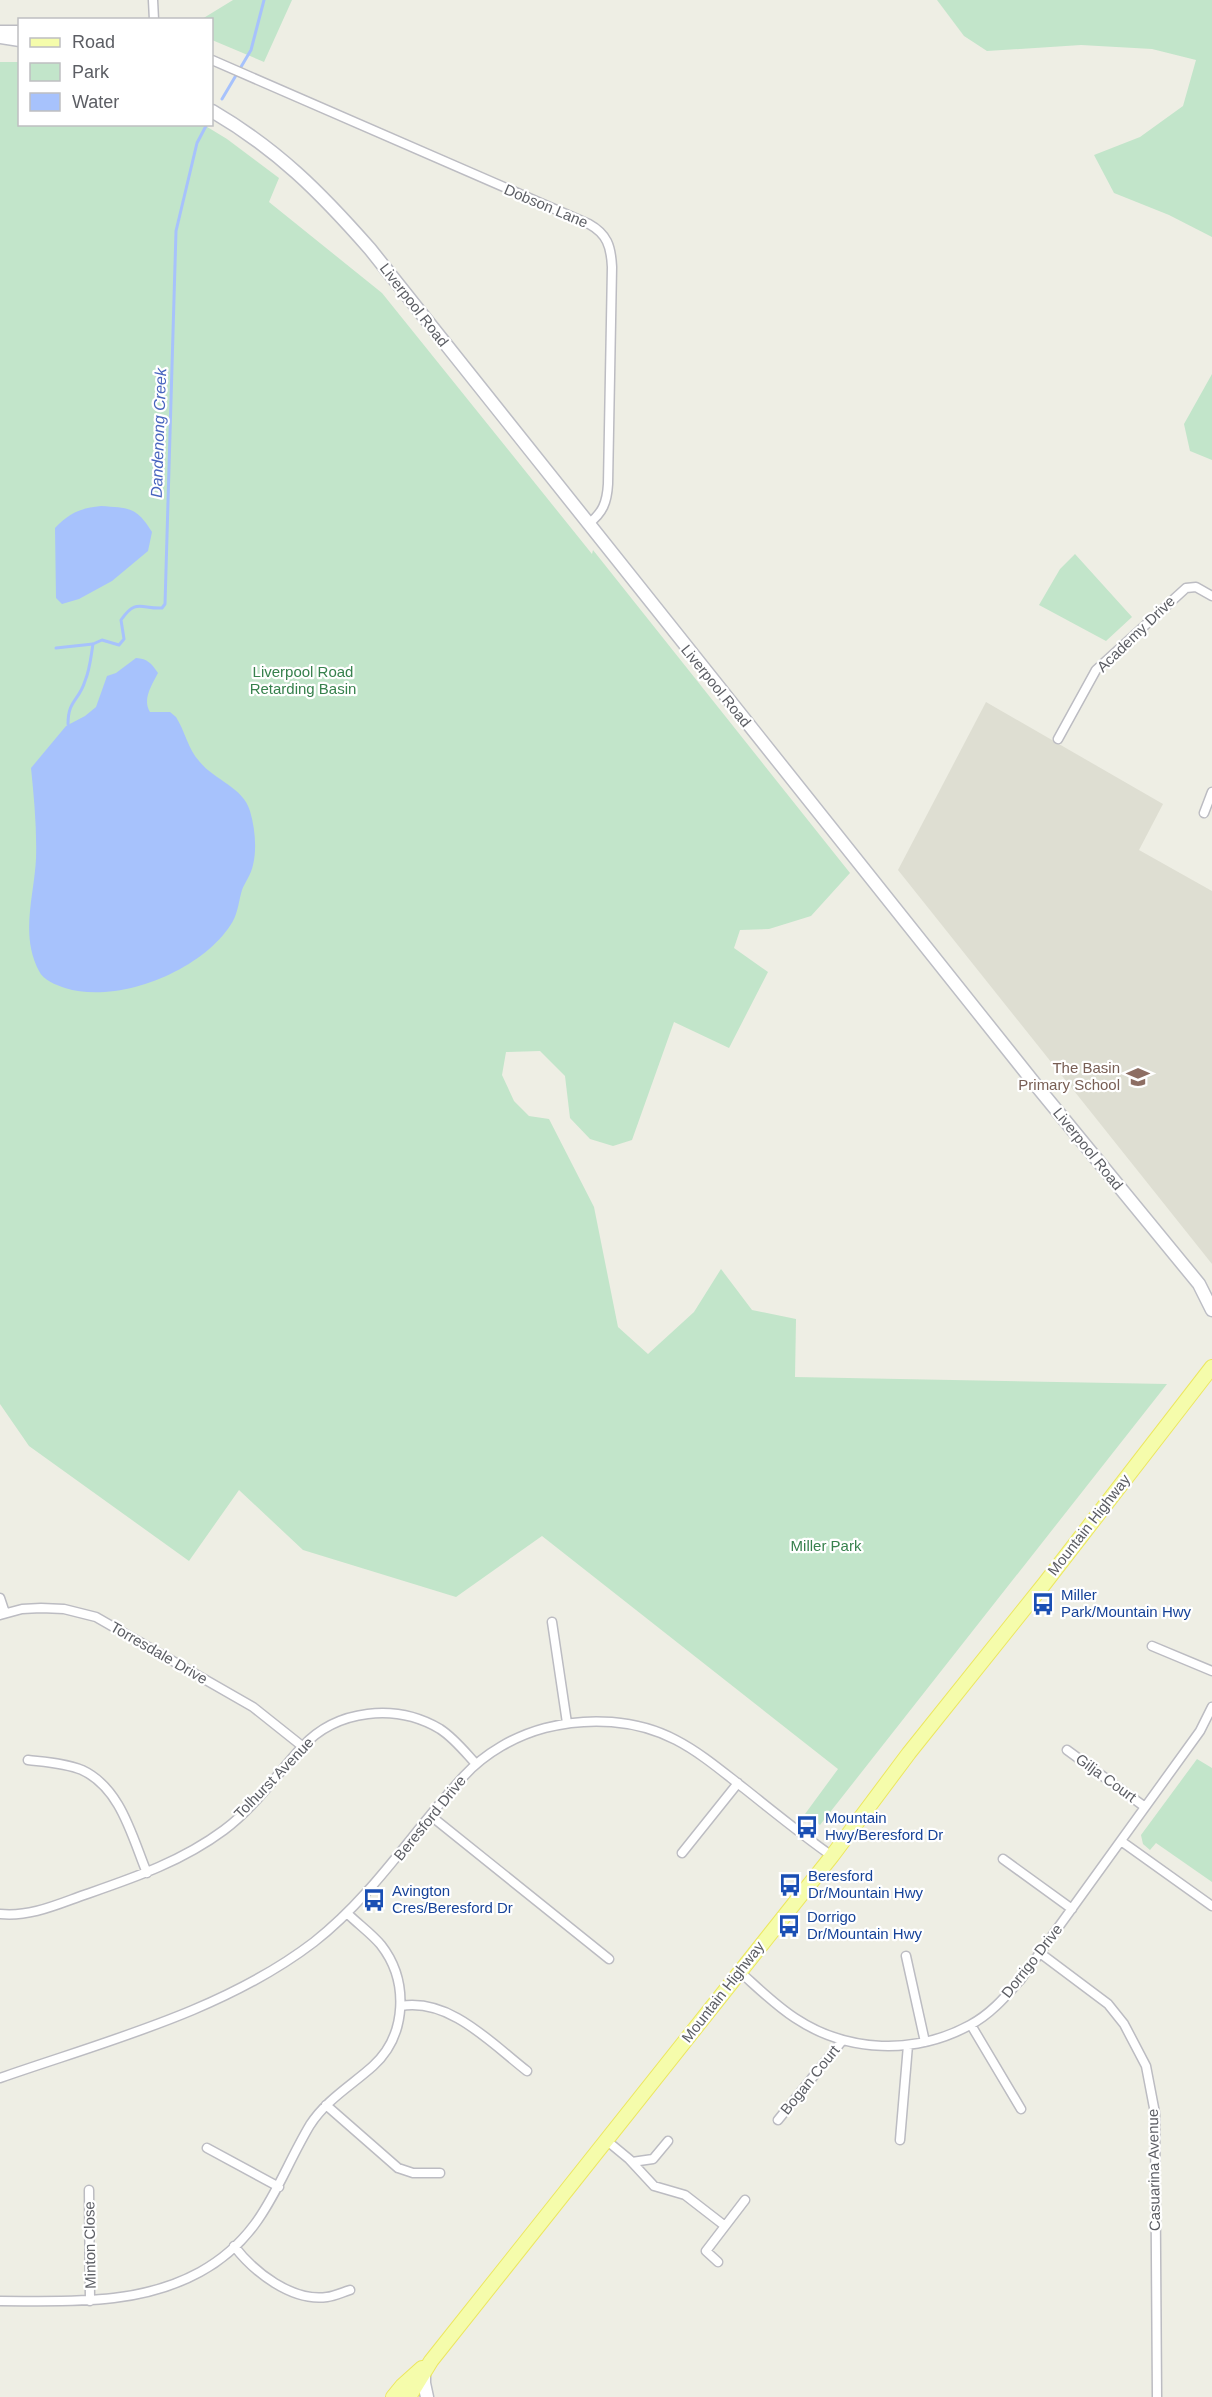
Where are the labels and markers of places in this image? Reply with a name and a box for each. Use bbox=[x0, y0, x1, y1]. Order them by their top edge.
place label: The Basin Primary School bbox=[1018, 1059, 1120, 1093]
school or university icon: The Basin Primary School bbox=[1125, 1064, 1151, 1090]
place label: Miller Park/Mountain Hwy bbox=[1061, 1586, 1192, 1620]
bus stop icon: Miller Park/Mountain Hwy bbox=[1030, 1591, 1056, 1617]
place label: Mountain Hwy/Beresford Dr bbox=[825, 1809, 943, 1843]
bus stop icon: Mountain Hwy/Beresford Dr bbox=[794, 1814, 820, 1840]
place label: Beresford Dr/Mountain Hwy bbox=[808, 1867, 924, 1901]
bus stop icon: Beresford Dr/Mountain Hwy bbox=[777, 1872, 803, 1898]
place label: Avington Cres/Beresford Dr bbox=[392, 1882, 513, 1916]
bus stop icon: Avington Cres/Beresford Dr bbox=[361, 1887, 387, 1913]
place label: Dorrigo Dr/Mountain Hwy bbox=[807, 1908, 923, 1942]
bus stop icon: Dorrigo Dr/Mountain Hwy bbox=[776, 1913, 802, 1939]

